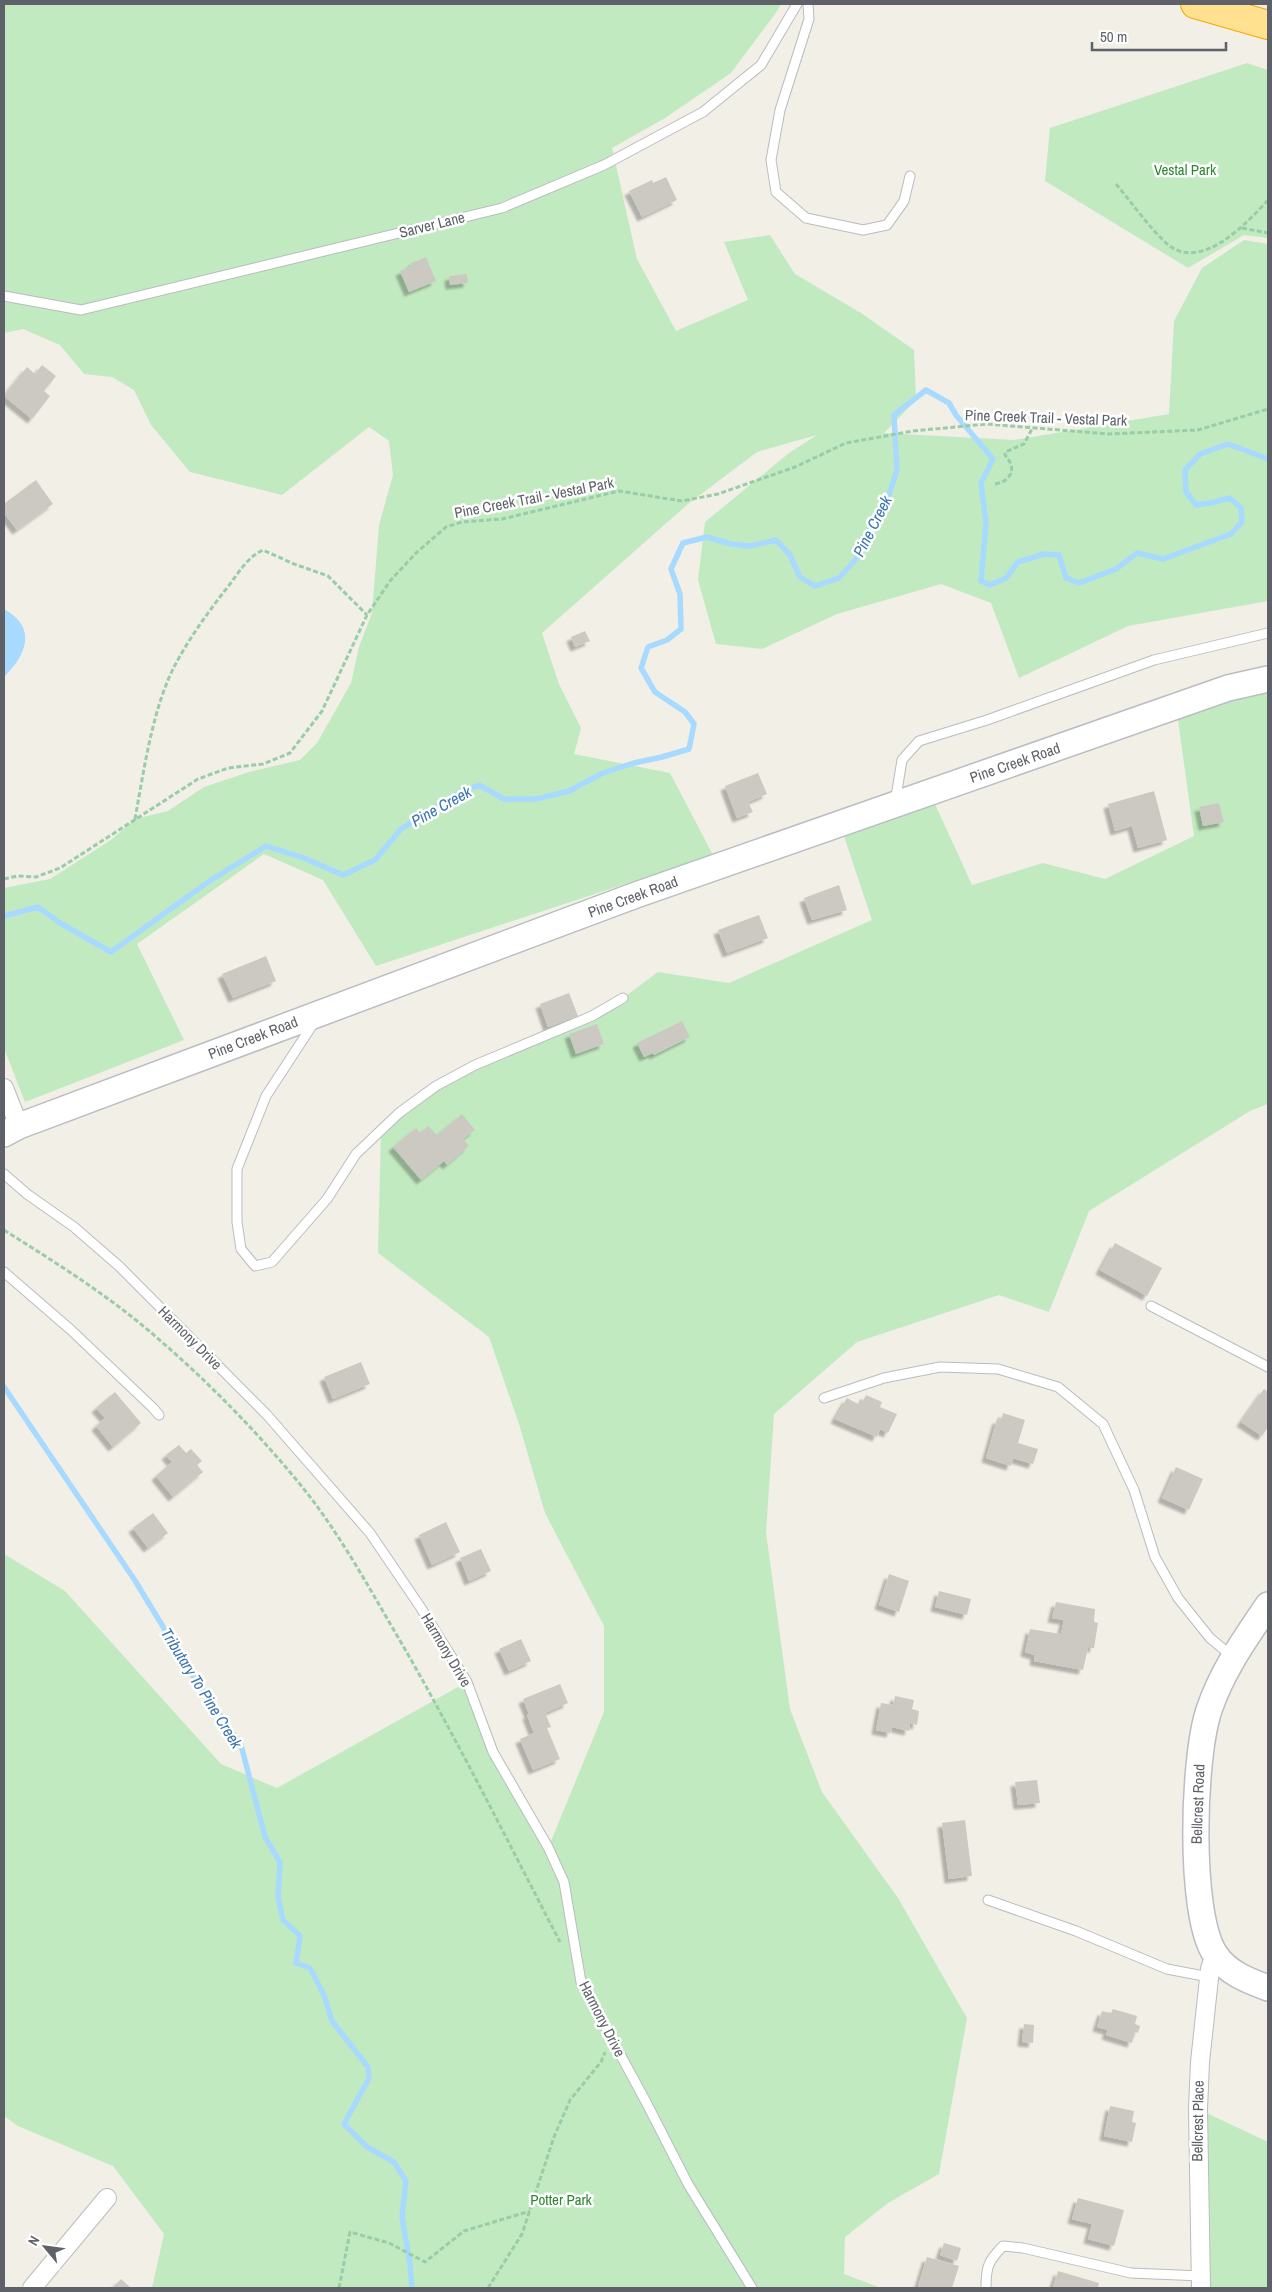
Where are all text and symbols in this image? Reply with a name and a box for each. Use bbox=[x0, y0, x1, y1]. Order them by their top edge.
scale bar bbox=[1092, 20, 1226, 52]
text: 50 m bbox=[1100, 26, 1127, 47]
park label: Vestal Park bbox=[1154, 159, 1217, 180]
street label: Sarver Lane bbox=[397, 206, 467, 243]
street label: Pine Creek Trail - Vestal Park bbox=[965, 404, 1128, 431]
street label: Pine Creek Trail - Vestal Park bbox=[452, 472, 616, 523]
water label: Pine Creek bbox=[847, 491, 897, 560]
street label: Pine Creek Road bbox=[967, 737, 1063, 788]
water label: Pine Creek bbox=[407, 780, 475, 832]
street label: Pine Creek Road bbox=[585, 871, 681, 923]
street label: Pine Creek Road bbox=[205, 1011, 301, 1064]
street label: Harmony Drive bbox=[154, 1301, 227, 1374]
street label: Harmony Drive bbox=[416, 1609, 477, 1691]
water label: Tributary To Pine Creek bbox=[156, 1624, 248, 1753]
street label: Bellcrest Road bbox=[1186, 1764, 1209, 1844]
street label: Harmony Drive bbox=[574, 1977, 631, 2061]
street label: Bellcrest Place bbox=[1186, 2080, 1209, 2162]
park label: Potter Park bbox=[530, 2189, 593, 2210]
north arrow bbox=[20, 2222, 70, 2272]
text: N bbox=[24, 2233, 44, 2249]

